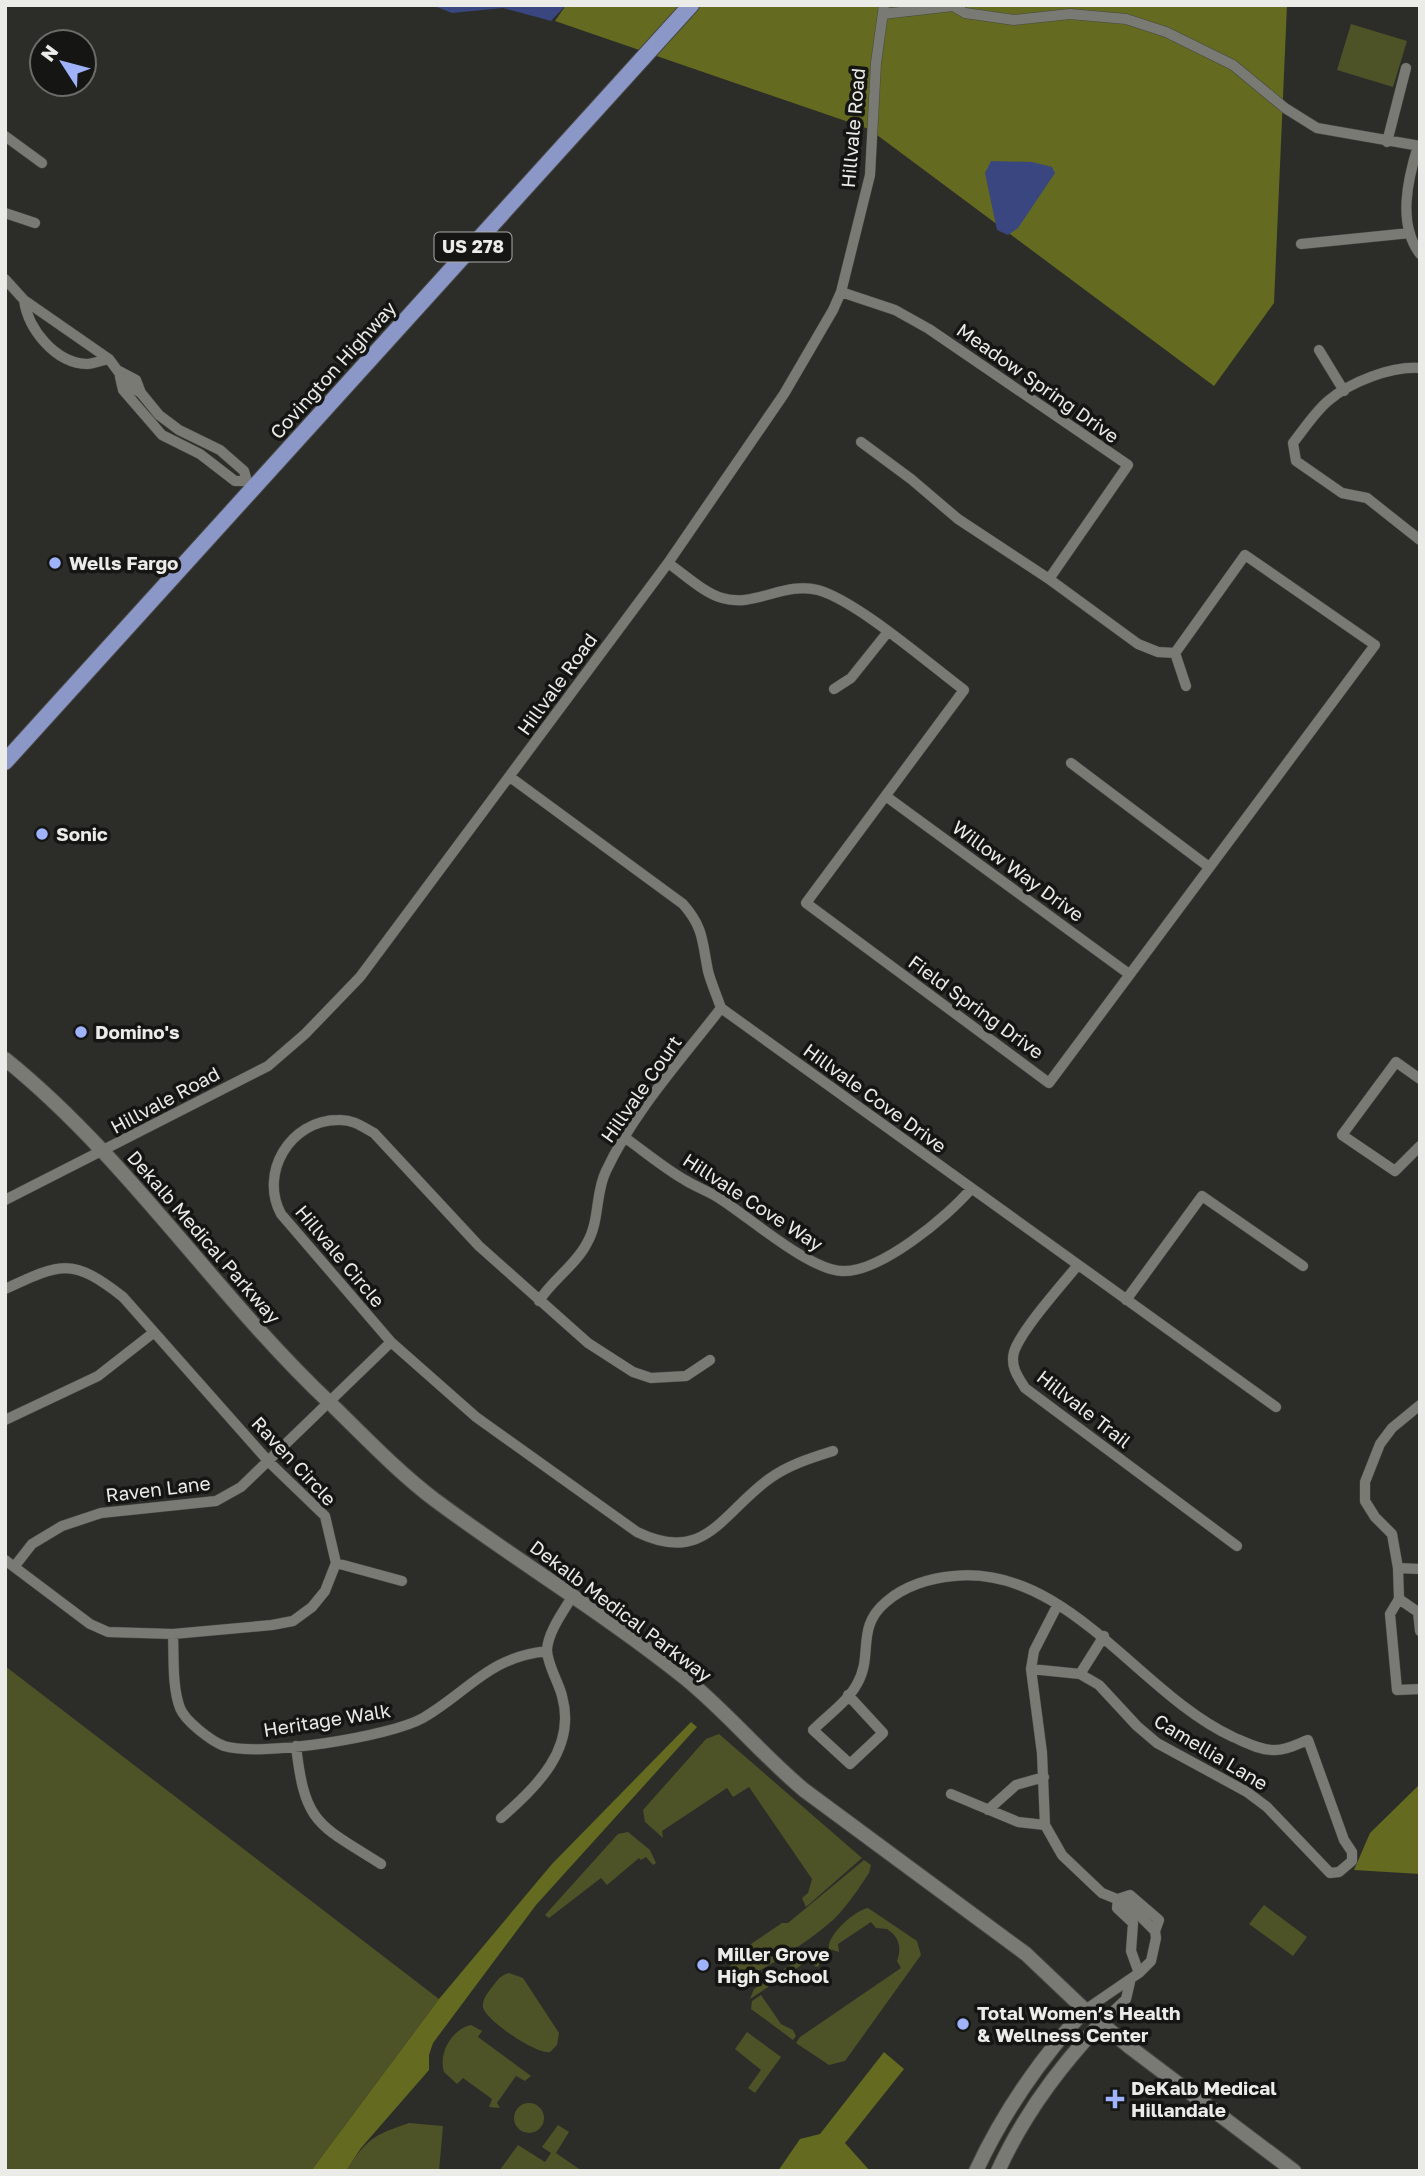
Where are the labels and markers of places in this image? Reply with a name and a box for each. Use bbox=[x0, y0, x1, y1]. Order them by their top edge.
place label: Wells Fargo bbox=[69, 551, 179, 574]
marker: Wells Fargo bbox=[47, 555, 63, 571]
place label: Sonic bbox=[56, 822, 108, 845]
marker: Sonic bbox=[34, 826, 50, 842]
place label: Domino's bbox=[95, 1020, 180, 1043]
marker: Domino's bbox=[73, 1024, 89, 1040]
place label: Miller Grove High School bbox=[717, 1942, 829, 1987]
marker: Miller Grove High School bbox=[695, 1957, 711, 1973]
place label: Total Women’s Health & Wellness Center bbox=[977, 2001, 1181, 2046]
marker: Total Women’s Health & Wellness Center bbox=[955, 2016, 971, 2032]
place label: DeKalb Medical Hillandale bbox=[1131, 2076, 1277, 2121]
marker: DeKalb Medical Hillandale bbox=[1105, 2089, 1125, 2109]

